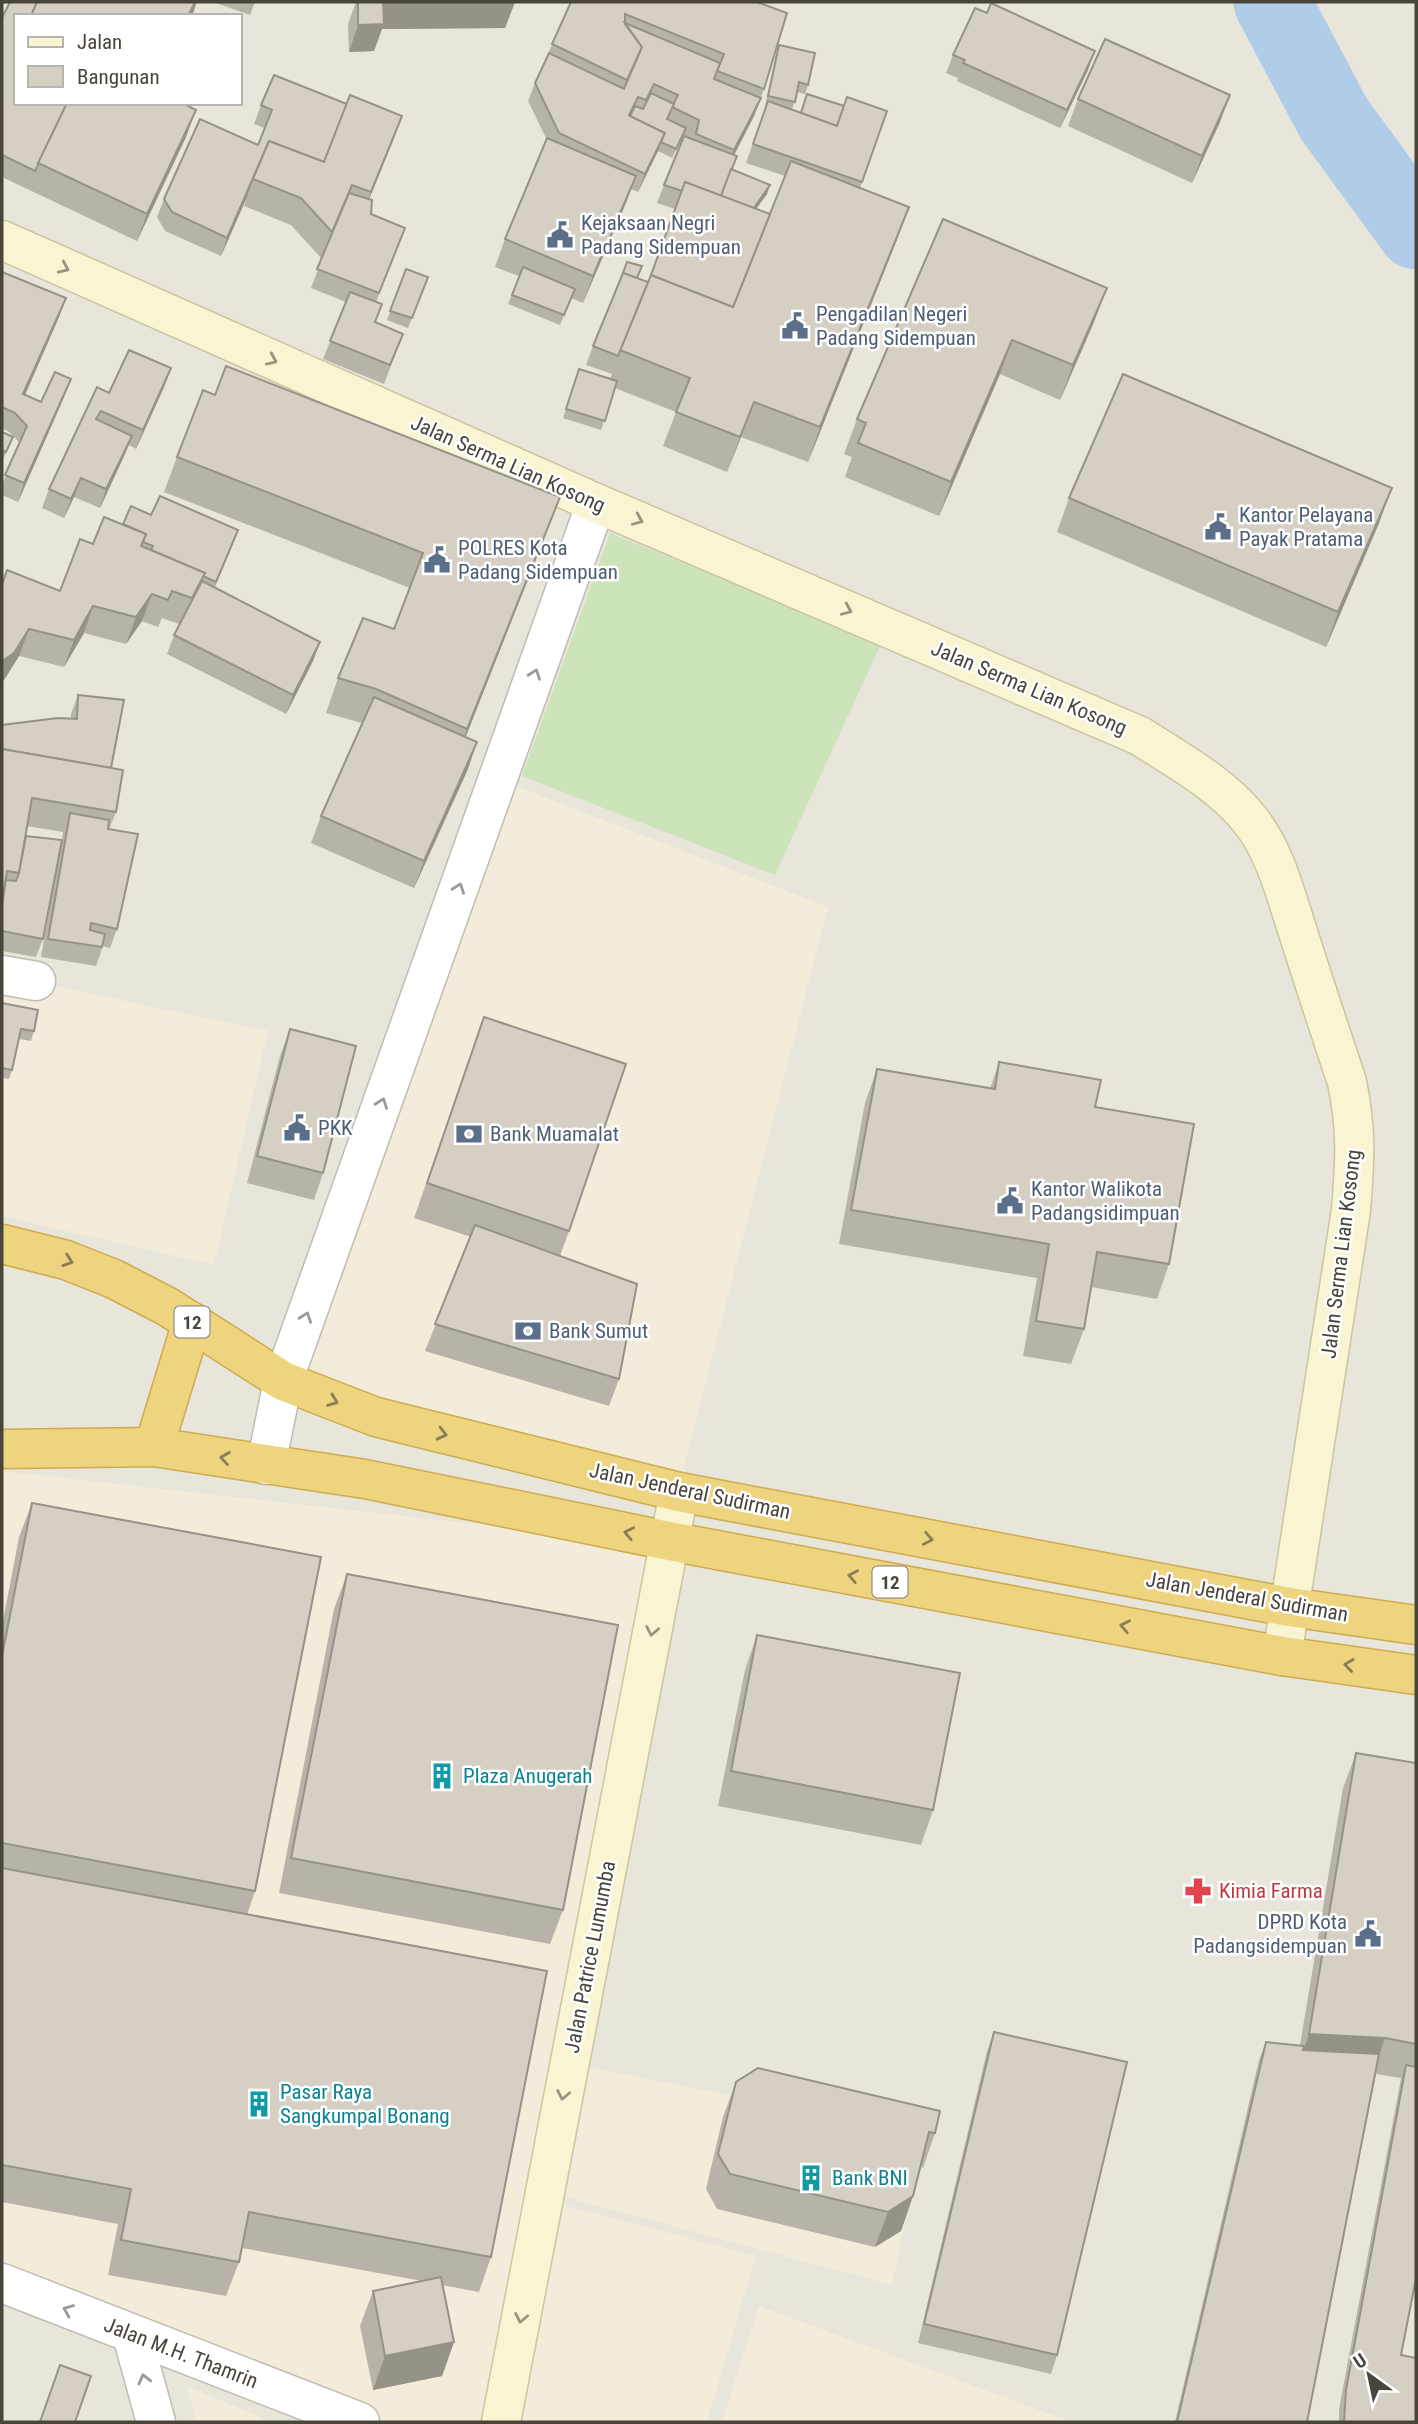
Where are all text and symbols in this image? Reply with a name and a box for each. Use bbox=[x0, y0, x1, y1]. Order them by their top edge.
legend bbox=[14, 14, 242, 105]
text: Jalan bbox=[77, 30, 122, 54]
text: Bangunan bbox=[77, 65, 160, 89]
place label: Kejaksaan Negri Padang Sidempuan bbox=[581, 211, 741, 259]
public building icon: Kejaksaan Negri Padang Sidempuan bbox=[545, 220, 575, 250]
one-way arrow bbox=[57, 260, 69, 274]
place label: Pengadilan Negeri Padang Sidempuan bbox=[816, 302, 976, 350]
public building icon: Pengadilan Negeri Padang Sidempuan bbox=[780, 311, 810, 341]
one-way arrow bbox=[265, 352, 277, 366]
street label: Jalan Serma Lian Kosong bbox=[407, 410, 609, 518]
place label: Kantor Pelayana Payak Pratama bbox=[1239, 503, 1373, 551]
one-way arrow bbox=[630, 512, 643, 526]
public building icon: Kantor Pelayana Payak Pratama bbox=[1203, 512, 1233, 542]
place label: POLRES Kota Padang Sidempuan bbox=[458, 536, 618, 584]
public building icon: POLRES Kota Padang Sidempuan bbox=[422, 545, 452, 575]
one-way arrow bbox=[839, 602, 852, 616]
street label: Jalan Serma Lian Kosong bbox=[928, 636, 1130, 740]
one-way arrow bbox=[527, 669, 541, 681]
one-way arrow bbox=[451, 883, 465, 895]
one-way arrow bbox=[374, 1097, 388, 1109]
public building icon: PKK bbox=[282, 1113, 312, 1143]
place label: PKK bbox=[318, 1116, 353, 1140]
bank icon: Bank Muamalat bbox=[454, 1119, 484, 1149]
place label: Bank Muamalat bbox=[490, 1122, 619, 1146]
street label: Jalan Serma Lian Kosong bbox=[1316, 1148, 1366, 1360]
place label: Kantor Walikota Padangsidimpuan bbox=[1031, 1177, 1180, 1225]
public building icon: Kantor Walikota Padangsidimpuan bbox=[995, 1186, 1025, 1216]
one-way arrow bbox=[61, 1253, 73, 1267]
road number: 12 bbox=[174, 1306, 210, 1338]
one-way arrow bbox=[298, 1311, 312, 1323]
bank icon: Bank Sumut bbox=[513, 1316, 543, 1346]
place label: Bank Sumut bbox=[549, 1319, 648, 1343]
one-way arrow bbox=[326, 1392, 338, 1406]
one-way arrow bbox=[436, 1425, 448, 1440]
one-way arrow bbox=[219, 1451, 231, 1466]
street label: Jalan Jenderal Sudirman bbox=[587, 1458, 793, 1524]
one-way arrow bbox=[623, 1526, 635, 1541]
one-way arrow bbox=[922, 1531, 934, 1546]
road number: 12 bbox=[872, 1566, 908, 1598]
street label: Jalan Jenderal Sudirman bbox=[1144, 1567, 1350, 1627]
one-way arrow bbox=[847, 1569, 859, 1584]
one-way arrow bbox=[1119, 1620, 1131, 1635]
one-way arrow bbox=[645, 1625, 660, 1637]
one-way arrow bbox=[1343, 1658, 1355, 1673]
building icon: Plaza Anugerah bbox=[427, 1761, 457, 1791]
place label: Plaza Anugerah bbox=[463, 1764, 592, 1788]
street label: Jalan Patrice Lumumba bbox=[560, 1859, 620, 2055]
pharmacy icon: Kimia Farma bbox=[1183, 1876, 1213, 1906]
place label: Kimia Farma bbox=[1219, 1879, 1323, 1903]
place label: DPRD Kota Padangsidempuan bbox=[1193, 1910, 1347, 1958]
public building icon: DPRD Kota Padangsidempuan bbox=[1353, 1919, 1383, 1949]
place label: Pasar Raya Sangkumpal Bonang bbox=[280, 2080, 450, 2128]
building icon: Pasar Raya Sangkumpal Bonang bbox=[244, 2089, 274, 2119]
one-way arrow bbox=[557, 2089, 572, 2101]
building icon: Bank BNI bbox=[796, 2163, 826, 2193]
place label: Bank BNI bbox=[832, 2166, 908, 2190]
one-way arrow bbox=[63, 2304, 75, 2318]
one-way arrow bbox=[514, 2312, 529, 2324]
street label: Jalan M.H. Thamrin bbox=[101, 2313, 261, 2393]
north arrow bbox=[1334, 2340, 1404, 2410]
text: U bbox=[1349, 2349, 1371, 2374]
one-way arrow bbox=[137, 2373, 152, 2385]

